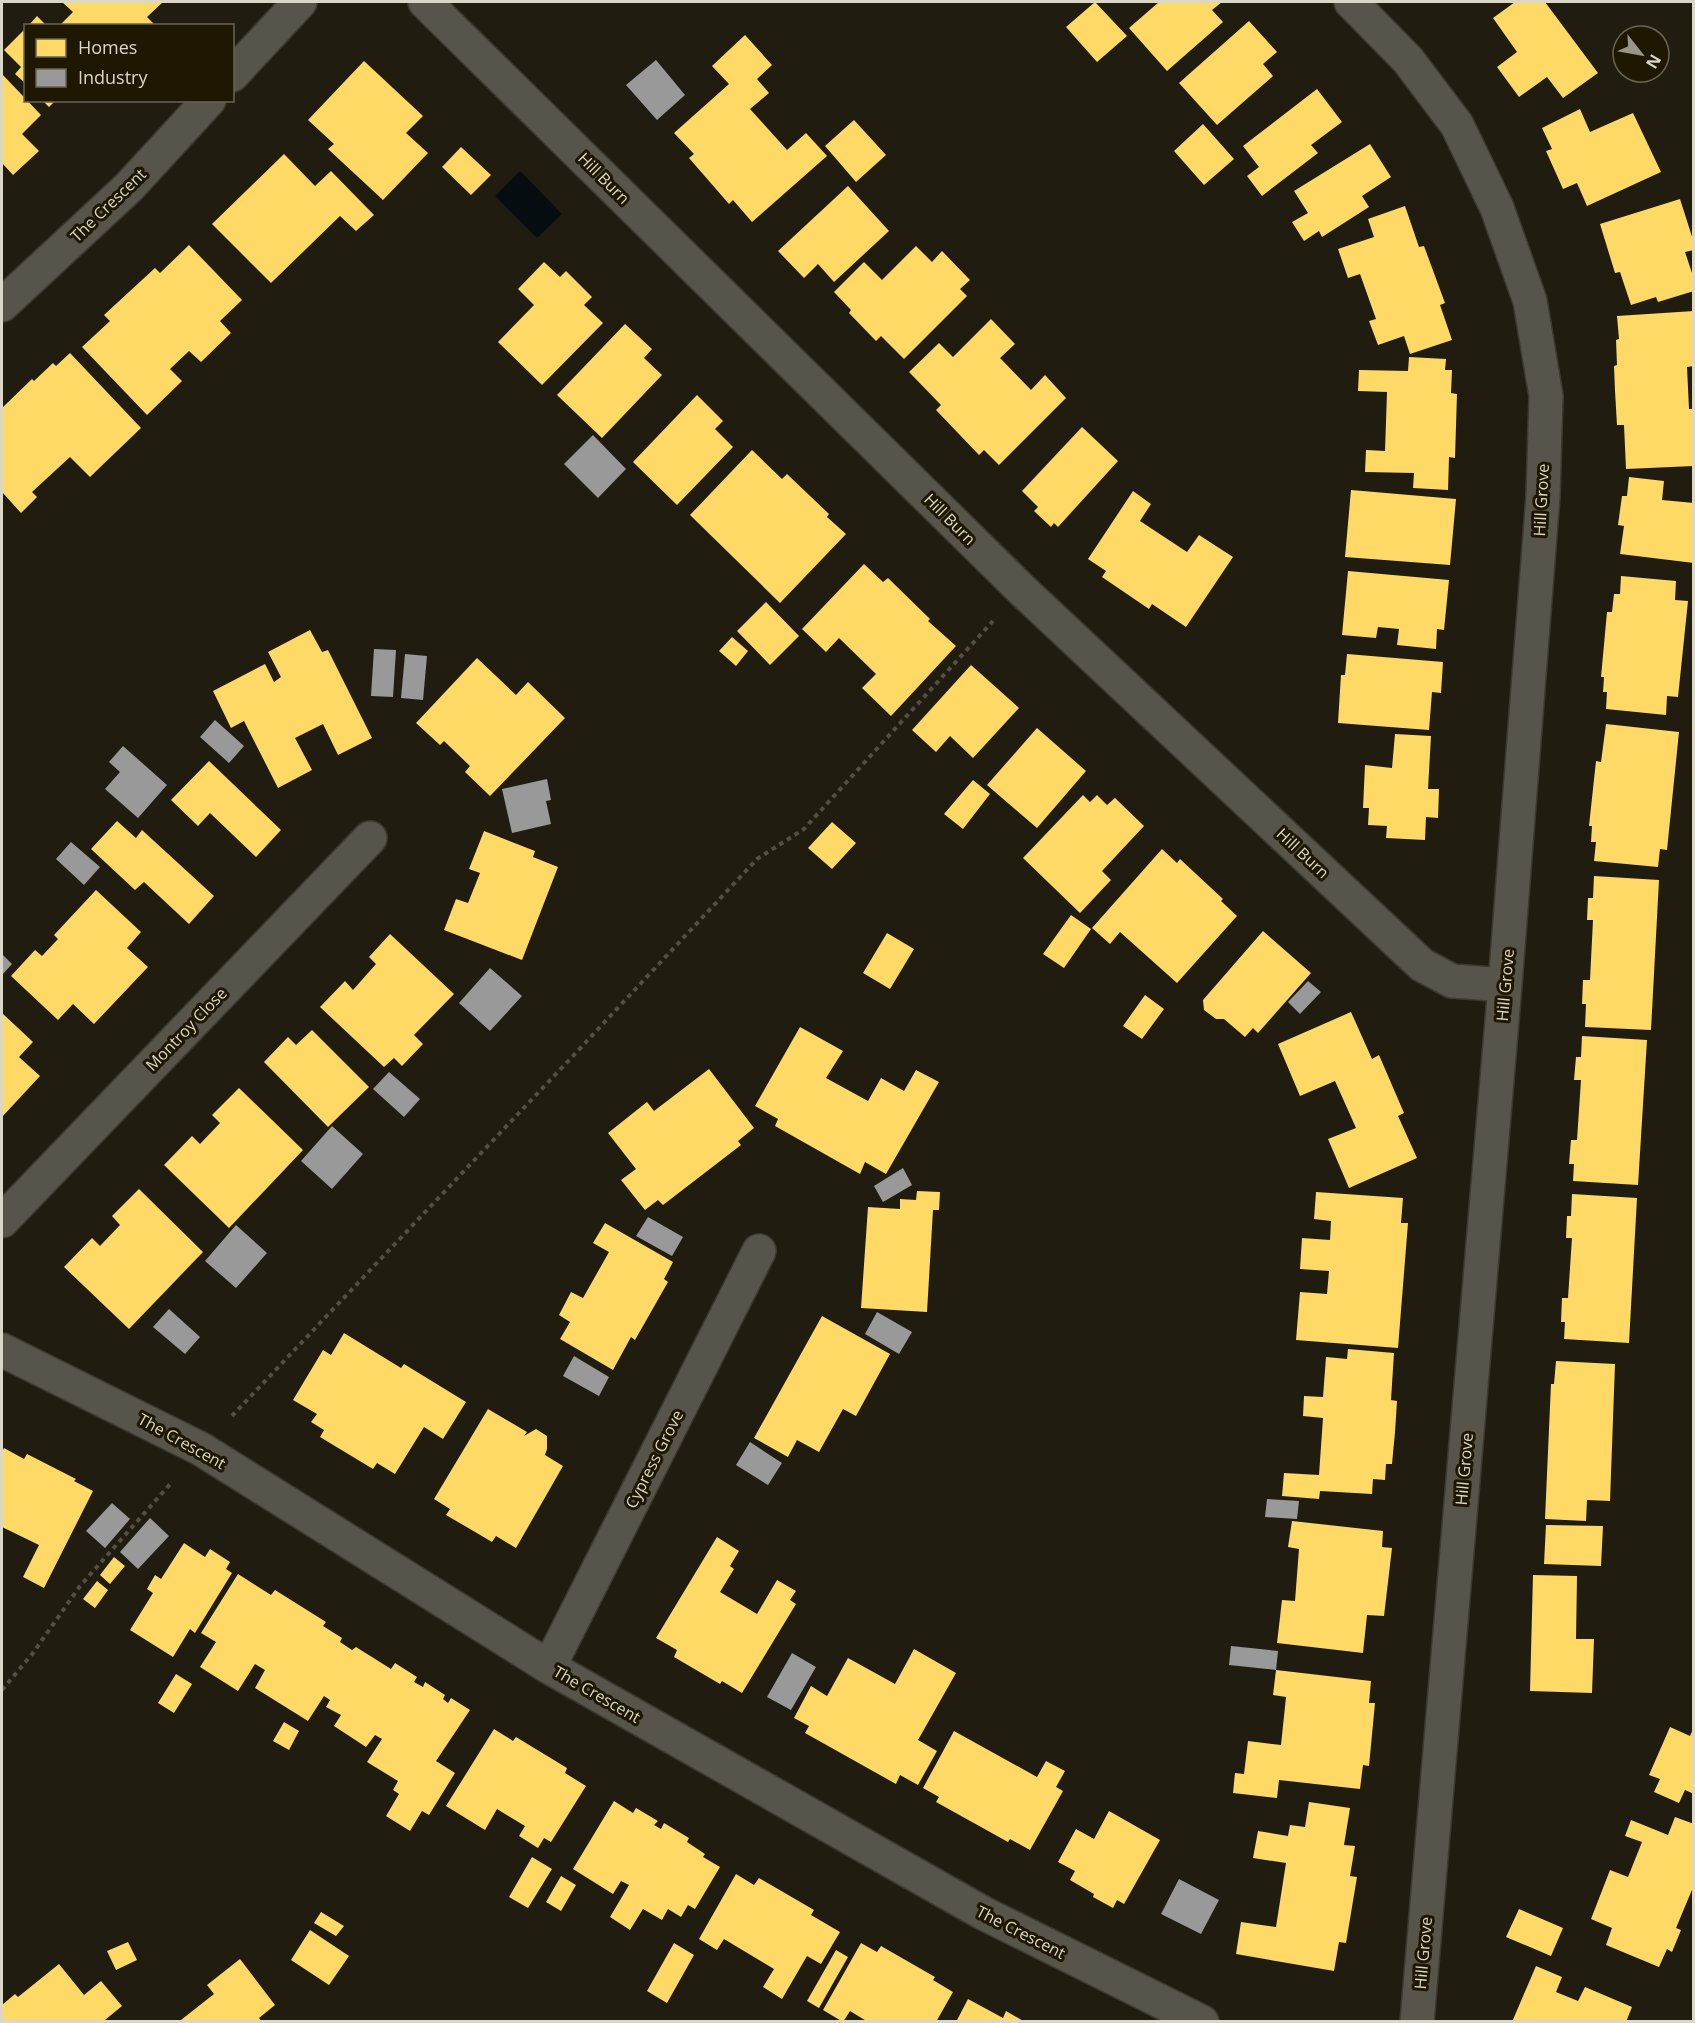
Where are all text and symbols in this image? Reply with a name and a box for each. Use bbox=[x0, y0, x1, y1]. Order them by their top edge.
legend bbox=[24, 24, 234, 102]
north arrow bbox=[1611, 24, 1671, 84]
text: Homes bbox=[78, 35, 137, 59]
text: N bbox=[1641, 50, 1667, 73]
text: Industry bbox=[78, 65, 148, 89]
street label: Hill Burn bbox=[573, 147, 635, 209]
street label: The Crescent bbox=[65, 163, 151, 247]
street label: Hill Grove bbox=[1528, 463, 1554, 537]
street label: Hill Burn bbox=[919, 488, 981, 550]
street label: Hill Burn bbox=[1272, 823, 1334, 883]
street label: Hill Grove bbox=[1491, 948, 1519, 1022]
street label: Montroy Close bbox=[140, 982, 232, 1076]
street label: Cypress Grove bbox=[620, 1406, 688, 1512]
street label: The Crescent bbox=[134, 1408, 230, 1474]
street label: Hill Grove bbox=[1450, 1432, 1478, 1506]
street label: The Crescent bbox=[549, 1660, 645, 1728]
street label: The Crescent bbox=[973, 1900, 1070, 1964]
street label: Hill Grove bbox=[1409, 1916, 1437, 1990]

